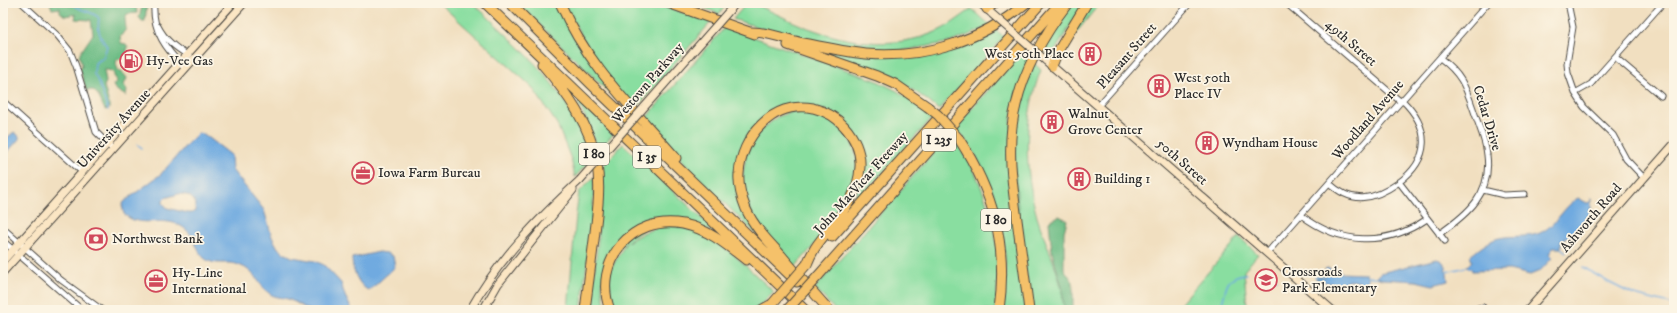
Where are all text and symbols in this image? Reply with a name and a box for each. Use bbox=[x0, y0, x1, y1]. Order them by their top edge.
street label: 49th Street bbox=[1321, 16, 1381, 71]
street label: Pleasant Street bbox=[1093, 19, 1161, 93]
street label: Westown Parkway bbox=[607, 39, 688, 128]
building icon: West 50th Place bbox=[1077, 41, 1103, 67]
place label: West 50th Place bbox=[984, 45, 1074, 63]
fuel station icon: Hy-Vee Gas bbox=[118, 48, 144, 74]
place label: Hy-Vee Gas bbox=[146, 52, 213, 70]
place label: West 50th Place IV bbox=[1173, 69, 1231, 103]
building icon: West 50th Place IV bbox=[1146, 73, 1172, 99]
street label: Woodland Avenue bbox=[1328, 76, 1408, 165]
street label: Cedar Drive bbox=[1469, 83, 1506, 153]
street label: University Avenue bbox=[73, 85, 155, 173]
place label: Walnut Grove Center bbox=[1067, 105, 1143, 139]
building icon: Walnut Grove Center bbox=[1039, 109, 1065, 135]
street label: John MacVicar Freeway bbox=[809, 128, 912, 240]
road number: I 235 bbox=[922, 129, 956, 151]
building icon: Wyndham House bbox=[1194, 130, 1220, 156]
place label: Wyndham House bbox=[1221, 134, 1318, 152]
street label: 50th Street bbox=[1153, 135, 1212, 190]
road number: I 80 bbox=[579, 143, 609, 165]
road number: I 35 bbox=[633, 146, 661, 168]
office icon: Iowa Farm Bureau bbox=[350, 160, 376, 186]
place label: Iowa Farm Bureau bbox=[378, 164, 481, 182]
building icon: Building 1 bbox=[1066, 166, 1092, 192]
place label: Building 1 bbox=[1094, 170, 1150, 188]
street label: Ashworth Road bbox=[1556, 180, 1626, 256]
road number: I 80 bbox=[981, 209, 1011, 231]
bank icon: Northwest Bank bbox=[83, 226, 109, 252]
place label: Northwest Bank bbox=[112, 230, 203, 248]
place label: Crossroads Park Elementary bbox=[1282, 263, 1377, 297]
place label: Hy-Line International bbox=[172, 264, 247, 298]
school or university icon: Crossroads Park Elementary bbox=[1253, 267, 1279, 293]
office icon: Hy-Line International bbox=[143, 268, 169, 294]

